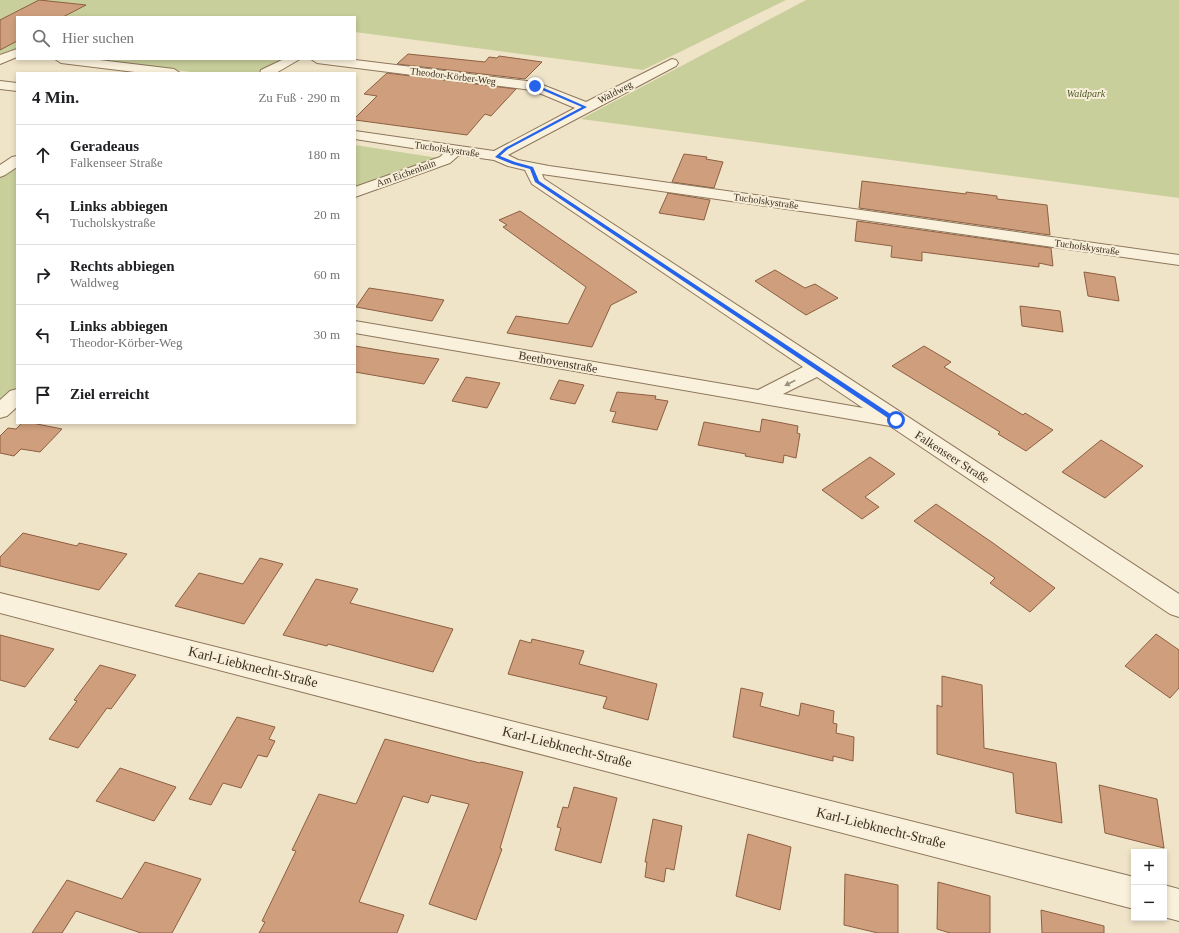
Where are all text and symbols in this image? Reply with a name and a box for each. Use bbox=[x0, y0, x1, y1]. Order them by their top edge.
search box bbox=[16, 16, 356, 60]
icon: search bbox=[30, 27, 52, 49]
text: Hier suchen bbox=[62, 30, 134, 46]
street label: Theodor-Körber-Weg bbox=[409, 65, 497, 87]
route end bbox=[526, 77, 544, 95]
street label: Waldweg bbox=[596, 79, 634, 105]
text: 4 Min. bbox=[32, 88, 79, 107]
park label: Waldpark bbox=[1067, 88, 1106, 99]
text: Zu Fuß · 290 m bbox=[258, 90, 340, 105]
text: Geradeaus bbox=[70, 138, 139, 154]
street label: Tucholskystraße bbox=[414, 139, 481, 159]
icon: ahead bbox=[32, 144, 54, 166]
text: 180 m bbox=[307, 147, 340, 162]
text: Falkenseer Straße bbox=[70, 155, 163, 170]
street label: Am Eichenhain bbox=[375, 157, 437, 189]
street label: Tucholskystraße bbox=[733, 191, 800, 211]
text: Links abbiegen bbox=[70, 198, 168, 214]
icon: left bbox=[32, 204, 54, 226]
text: 20 m bbox=[314, 207, 340, 222]
text: Tucholskystraße bbox=[70, 215, 155, 230]
street label: Tucholskystraße bbox=[1054, 237, 1121, 257]
text: Rechts abbiegen bbox=[70, 258, 175, 274]
icon: right bbox=[32, 264, 54, 286]
text: 60 m bbox=[314, 267, 340, 282]
text: Waldweg bbox=[70, 275, 119, 290]
text: Links abbiegen bbox=[70, 318, 168, 334]
icon: left bbox=[32, 324, 54, 346]
text: 30 m bbox=[314, 327, 340, 342]
text: Theodor-Körber-Weg bbox=[70, 335, 183, 350]
street label: Beethovenstraße bbox=[517, 348, 599, 376]
one-way arrow bbox=[784, 379, 796, 386]
icon: arrive bbox=[32, 384, 54, 406]
text: Ziel erreicht bbox=[70, 386, 149, 402]
route start bbox=[887, 411, 905, 429]
street label: Falkenseer Straße bbox=[912, 428, 992, 486]
street label: Karl-Liebknecht-Straße bbox=[187, 644, 319, 690]
street label: Karl-Liebknecht-Straße bbox=[501, 724, 633, 770]
street label: Karl-Liebknecht-Straße bbox=[815, 805, 947, 851]
map controls bbox=[1131, 849, 1167, 921]
button: + bbox=[1131, 849, 1167, 885]
button: − bbox=[1131, 885, 1167, 921]

